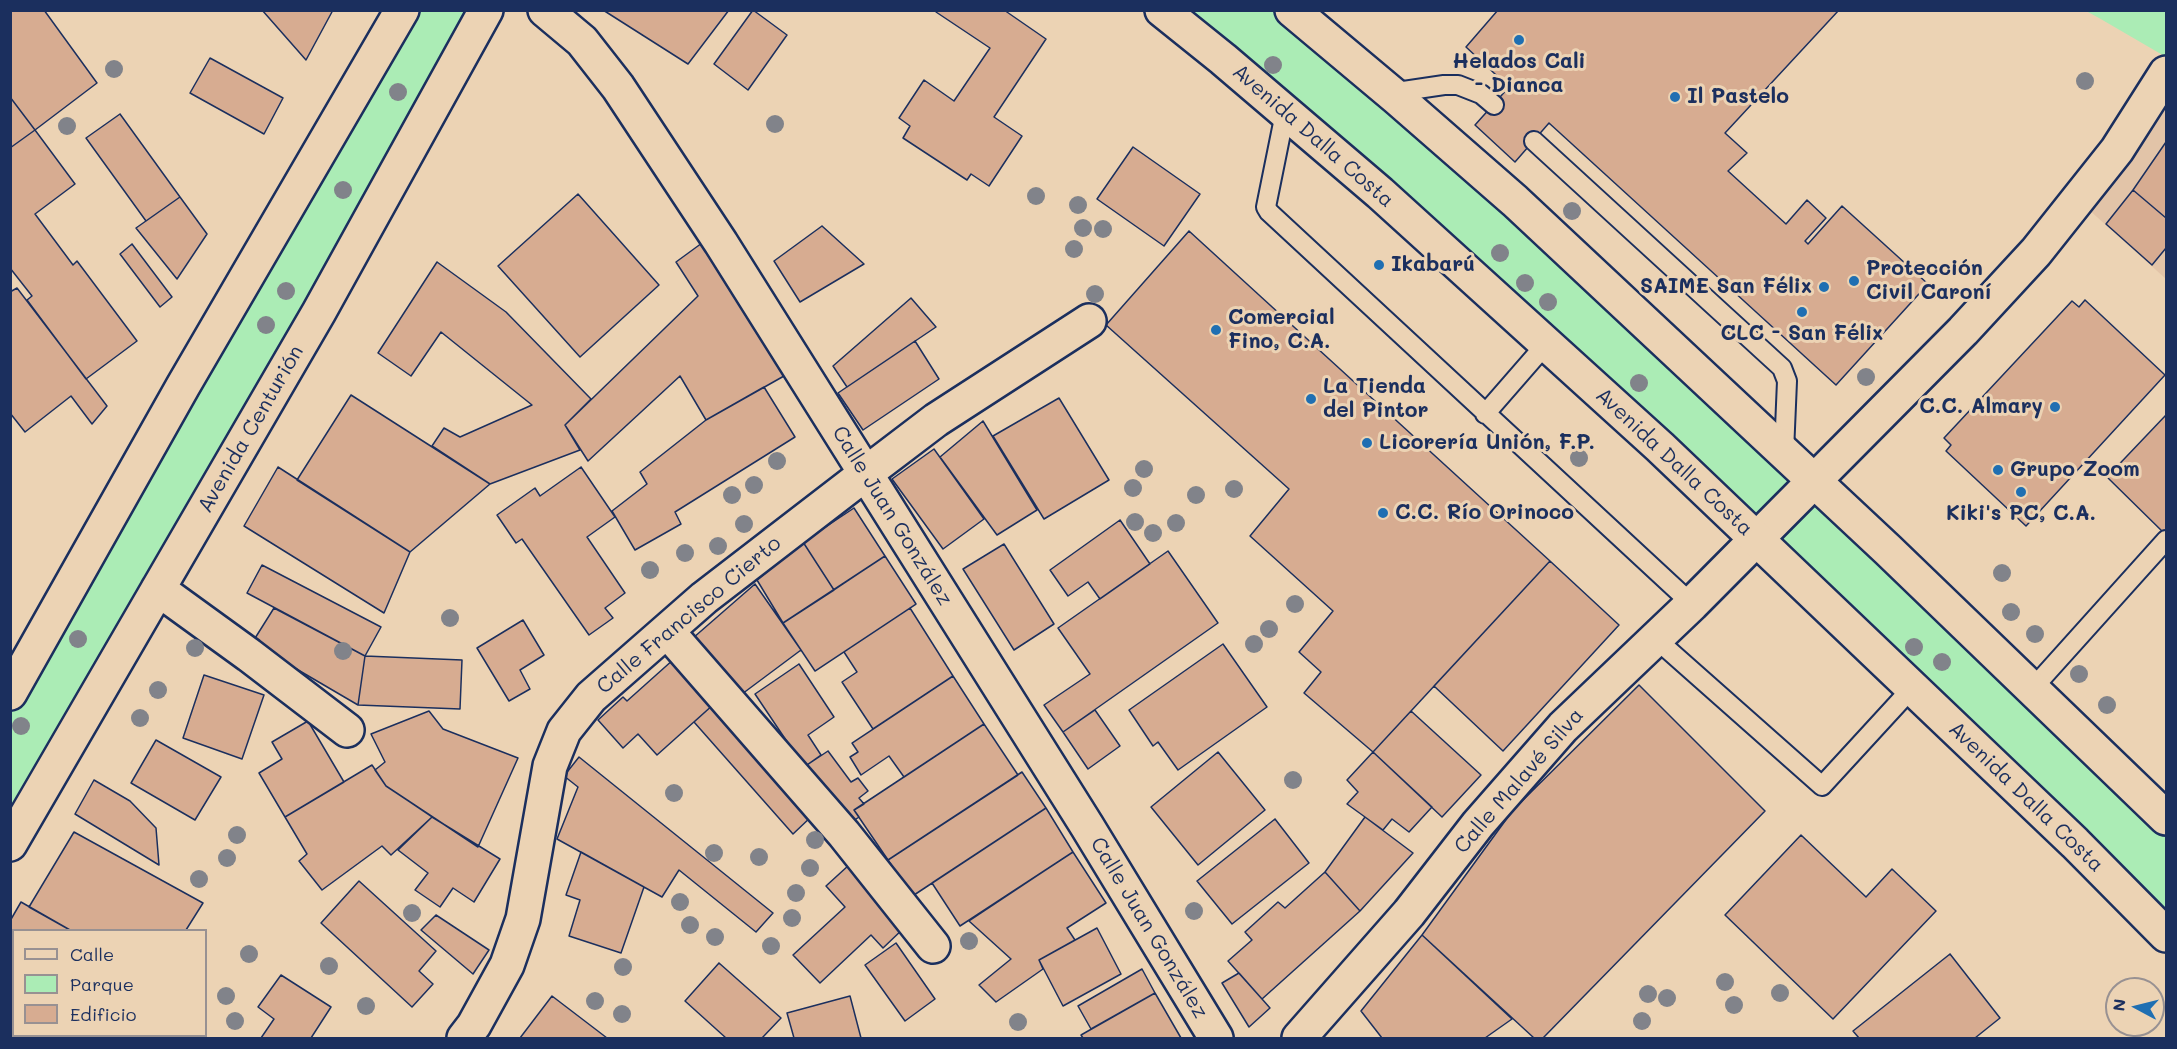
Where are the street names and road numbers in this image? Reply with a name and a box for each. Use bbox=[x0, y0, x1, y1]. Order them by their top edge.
street label: Avenida Dalla Costa bbox=[1227, 59, 1399, 213]
street label: Avenida Centurión bbox=[193, 341, 309, 517]
street label: Avenida Dalla Costa bbox=[1590, 383, 1758, 541]
street label: Calle Juan González bbox=[826, 421, 958, 611]
street label: Calle Francisco Cierto bbox=[592, 531, 786, 699]
street label: Calle Malavé Silva bbox=[1449, 703, 1589, 859]
street label: Avenida Dalla Costa bbox=[1943, 717, 2109, 877]
street label: Calle Juan González bbox=[1085, 833, 1213, 1023]

